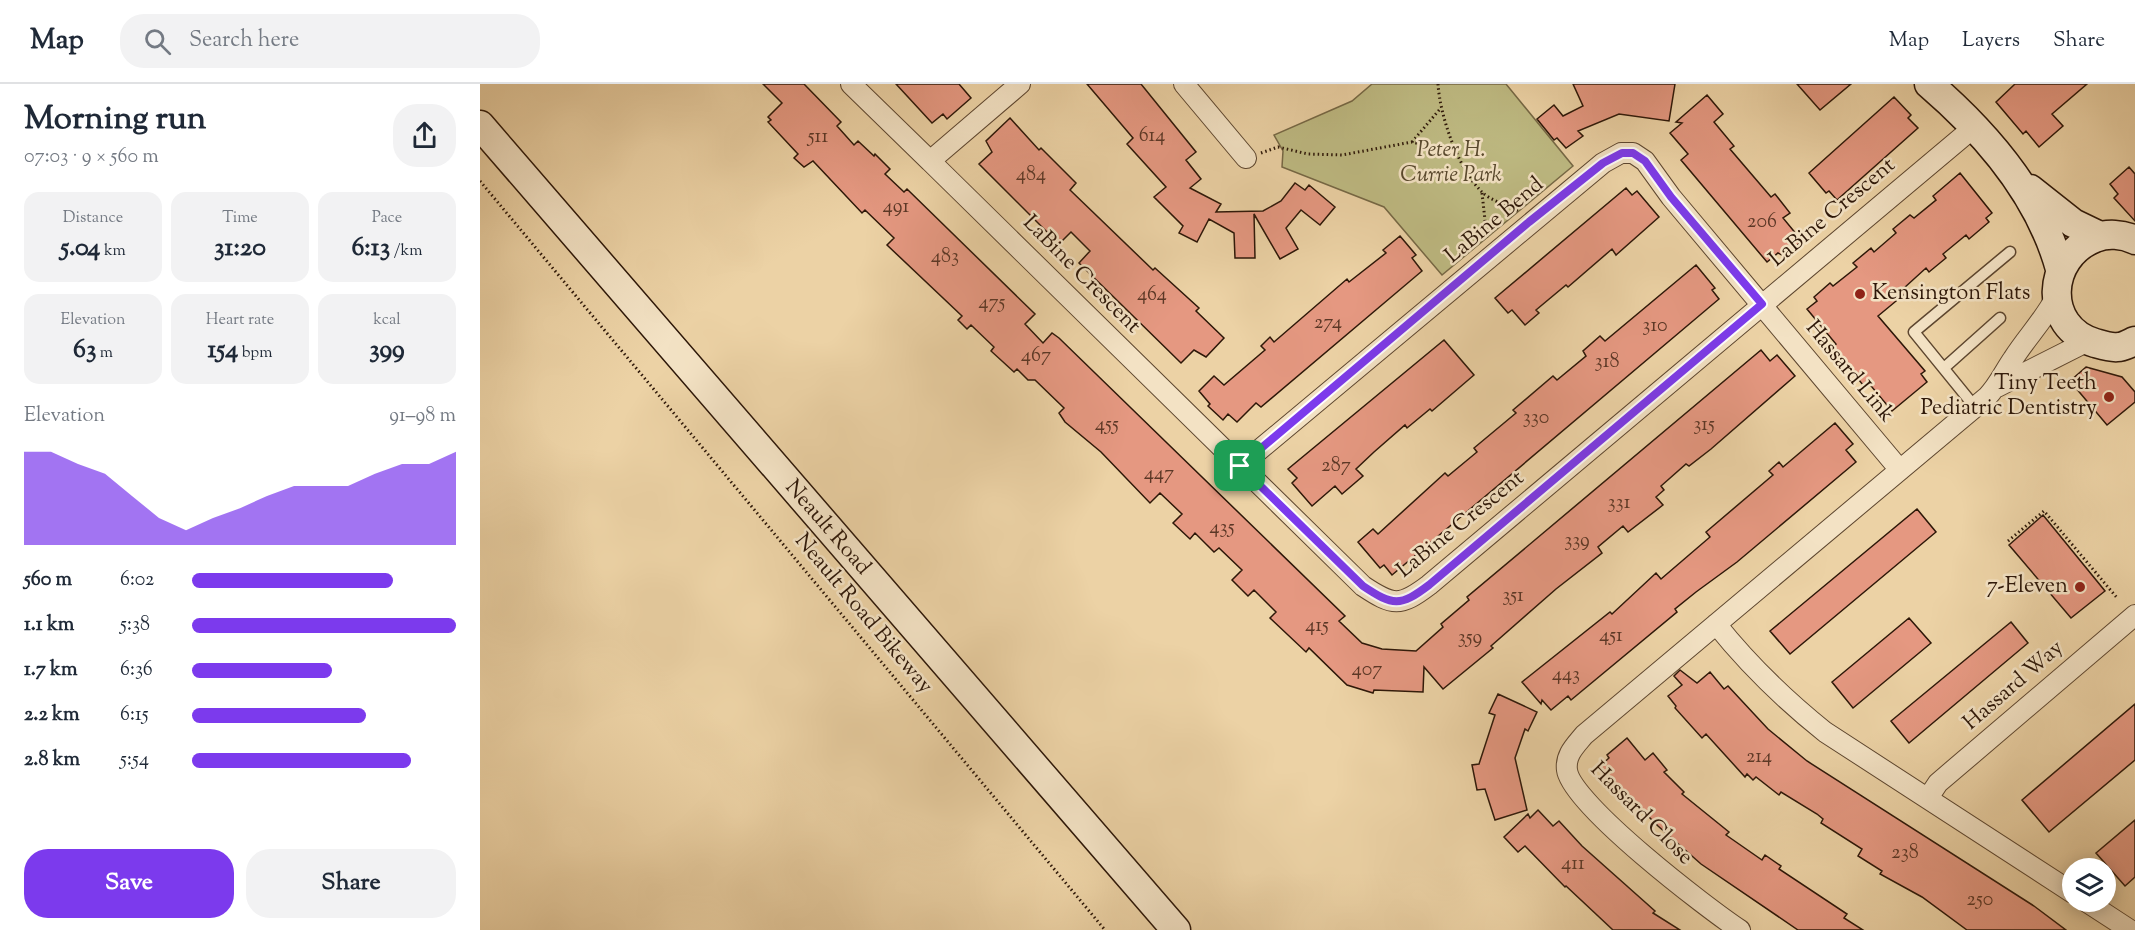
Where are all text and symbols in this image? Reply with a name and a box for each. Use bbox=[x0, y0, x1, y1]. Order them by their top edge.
search box bbox=[120, 14, 540, 68]
text: Map bbox=[30, 21, 84, 61]
icon: search bbox=[141, 25, 174, 58]
text: Search here bbox=[189, 25, 299, 57]
text: Map bbox=[1889, 26, 1929, 56]
text: Layers bbox=[1962, 26, 2020, 56]
text: Share bbox=[2053, 26, 2105, 56]
text: Morning run bbox=[24, 96, 206, 144]
button: share bbox=[393, 104, 456, 167]
house number: 614 bbox=[1139, 122, 1165, 151]
house number: 511 bbox=[807, 123, 828, 152]
park label: Peter H. Currie Park bbox=[1400, 135, 1502, 192]
text: 07:03 · 9 × 560 m bbox=[24, 143, 159, 172]
street label: LaBine Crescent bbox=[1763, 150, 1904, 275]
house number: 484 bbox=[1016, 161, 1046, 190]
street label: LaBine Bend bbox=[1439, 170, 1551, 272]
house number: 491 bbox=[883, 193, 909, 222]
text: Distance bbox=[63, 207, 123, 230]
text: Time bbox=[222, 207, 258, 230]
text: Pace bbox=[372, 207, 402, 230]
street label: LaBine Crescent bbox=[1014, 208, 1148, 342]
house number: 206 bbox=[1747, 208, 1777, 237]
text: 5.04 bbox=[60, 230, 100, 267]
text: 31:20 bbox=[214, 230, 266, 267]
text: 6:13 bbox=[351, 230, 390, 267]
text: km bbox=[100, 240, 126, 263]
text: /km bbox=[390, 240, 423, 263]
house number: 483 bbox=[931, 243, 959, 272]
place label: Kensington Flats bbox=[1872, 278, 2030, 310]
house number: 464 bbox=[1137, 281, 1167, 310]
marker: Kensington Flats bbox=[1853, 287, 1867, 301]
house number: 475 bbox=[979, 289, 1006, 318]
text: Elevation bbox=[61, 309, 125, 332]
text: Heart rate bbox=[206, 309, 274, 332]
text: kcal bbox=[373, 309, 401, 332]
house number: 274 bbox=[1314, 309, 1342, 338]
house number: 310 bbox=[1642, 312, 1668, 341]
street label: Hassard Link bbox=[1797, 314, 1901, 430]
text: 63 bbox=[73, 332, 96, 369]
text: 154 bbox=[208, 332, 238, 369]
text: 399 bbox=[369, 332, 405, 369]
text: m bbox=[96, 342, 113, 365]
text: bpm bbox=[238, 342, 272, 365]
house number: 467 bbox=[1021, 342, 1051, 371]
house number: 318 bbox=[1595, 348, 1619, 377]
place label: Tiny Teeth Pediatric Dentistry bbox=[1921, 368, 2097, 425]
marker: Tiny Teeth Pediatric Dentistry bbox=[2102, 390, 2116, 404]
text: Elevation bbox=[24, 402, 105, 431]
text: 91–98 m bbox=[389, 402, 456, 431]
house number: 330 bbox=[1523, 404, 1549, 433]
house number: 455 bbox=[1095, 411, 1119, 440]
house number: 315 bbox=[1693, 411, 1715, 440]
pin bbox=[1214, 440, 1265, 491]
icon: arrive bbox=[1223, 449, 1256, 482]
house number: 287 bbox=[1321, 452, 1351, 481]
house number: 447 bbox=[1144, 460, 1174, 489]
street label: LaBine Crescent bbox=[1390, 463, 1532, 587]
street label: Neault Road bbox=[776, 473, 878, 583]
house number: 331 bbox=[1608, 489, 1631, 518]
house number: 435 bbox=[1210, 514, 1235, 543]
street label: Neault Road Bikeway bbox=[786, 527, 940, 701]
house number: 339 bbox=[1564, 527, 1590, 556]
text: 560 m bbox=[24, 566, 72, 595]
text: 6:02 bbox=[120, 566, 154, 595]
place label: 7-Eleven bbox=[1987, 571, 2068, 603]
marker: 7-Eleven bbox=[2073, 580, 2087, 594]
house number: 351 bbox=[1502, 582, 1524, 611]
text: 1.1 km bbox=[24, 611, 74, 640]
text: 5:38 bbox=[120, 611, 150, 640]
house number: 415 bbox=[1305, 612, 1329, 641]
house number: 451 bbox=[1599, 622, 1623, 651]
house number: 359 bbox=[1458, 624, 1482, 653]
street label: Hassard Way bbox=[1957, 633, 2071, 739]
text: 1.7 km bbox=[24, 656, 78, 685]
text: 6:36 bbox=[120, 656, 153, 685]
house number: 407 bbox=[1352, 656, 1382, 685]
house number: 443 bbox=[1552, 661, 1580, 690]
text: 2.2 km bbox=[24, 701, 79, 730]
text: 6:15 bbox=[120, 701, 149, 730]
house number: 214 bbox=[1746, 743, 1772, 772]
text: 2.8 km bbox=[24, 746, 80, 775]
text: 5:54 bbox=[120, 746, 149, 775]
street label: Hassard Close bbox=[1582, 755, 1700, 873]
house number: 238 bbox=[1891, 839, 1919, 868]
button: Save bbox=[24, 849, 234, 918]
button: Share bbox=[246, 849, 456, 918]
house number: 411 bbox=[1561, 850, 1585, 879]
map controls bbox=[2062, 858, 2116, 912]
button: layers bbox=[2062, 858, 2116, 912]
house number: 250 bbox=[1967, 886, 1993, 915]

